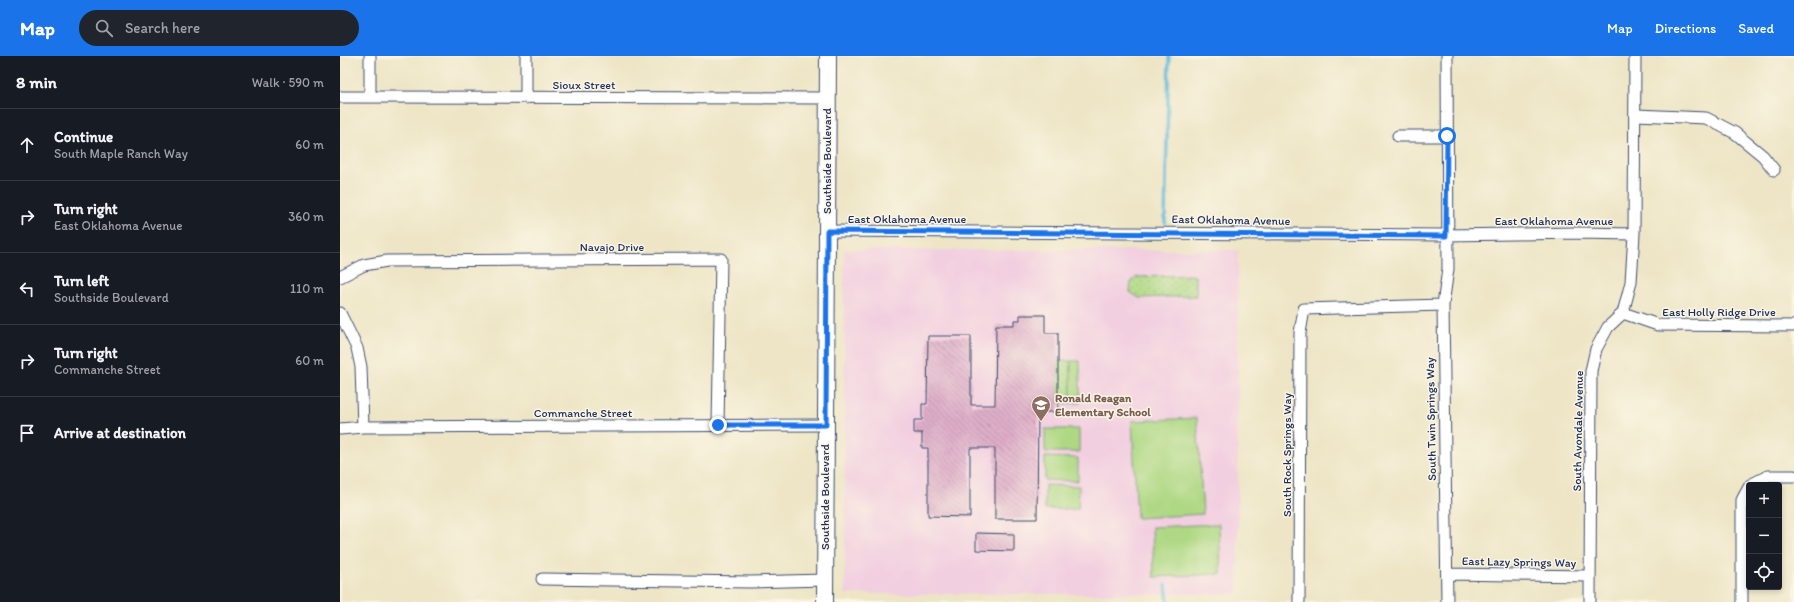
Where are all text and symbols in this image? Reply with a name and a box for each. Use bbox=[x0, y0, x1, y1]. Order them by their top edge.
search box bbox=[79, 10, 359, 46]
text: Map bbox=[20, 17, 55, 40]
icon: search bbox=[93, 17, 115, 39]
text: Search here bbox=[125, 19, 200, 37]
text: Map bbox=[1607, 20, 1633, 37]
text: Directions bbox=[1655, 20, 1716, 37]
text: Saved bbox=[1738, 20, 1774, 37]
text: 8 min bbox=[16, 72, 57, 92]
text: Walk · 590 m bbox=[252, 75, 324, 90]
street label: Sioux Street bbox=[552, 78, 616, 92]
street label: Southside Boulevard bbox=[820, 108, 834, 214]
route start bbox=[1438, 127, 1456, 145]
text: Continue bbox=[54, 128, 113, 146]
icon: ahead bbox=[16, 134, 38, 156]
text: 60 m bbox=[295, 137, 324, 152]
text: South Maple Ranch Way bbox=[54, 146, 188, 161]
text: Turn right bbox=[54, 200, 118, 218]
icon: right bbox=[16, 206, 38, 228]
text: 360 m bbox=[288, 209, 324, 224]
street label: East Oklahoma Avenue bbox=[848, 212, 967, 226]
street label: East Oklahoma Avenue bbox=[1172, 212, 1291, 228]
street label: East Oklahoma Avenue bbox=[1495, 214, 1614, 228]
text: East Oklahoma Avenue bbox=[54, 218, 183, 233]
street label: Navajo Drive bbox=[580, 240, 645, 254]
text: Turn left bbox=[54, 272, 109, 290]
icon: left bbox=[16, 278, 38, 300]
text: 110 m bbox=[290, 281, 324, 296]
text: Southside Boulevard bbox=[54, 290, 169, 305]
street label: East Holly Ridge Drive bbox=[1662, 305, 1776, 319]
text: Turn right bbox=[54, 344, 118, 362]
icon: right bbox=[16, 350, 38, 372]
text: 60 m bbox=[295, 353, 324, 368]
street label: South Twin Springs Way bbox=[1423, 357, 1439, 481]
text: Commanche Street bbox=[54, 362, 161, 377]
street label: South Avondale Avenue bbox=[1570, 370, 1586, 492]
place label: Ronald Reagan Elementary School bbox=[1055, 391, 1151, 420]
street label: South Rock Springs Way bbox=[1280, 393, 1294, 517]
school or university icon: Ronald Reagan Elementary School bbox=[1030, 394, 1052, 422]
street label: Commanche Street bbox=[534, 406, 633, 420]
route end bbox=[709, 416, 727, 434]
icon: arrive bbox=[16, 422, 38, 444]
text: Arrive at destination bbox=[54, 424, 186, 442]
street label: Southside Boulevard bbox=[818, 444, 832, 550]
map controls bbox=[1746, 482, 1782, 590]
button: + bbox=[1746, 482, 1782, 518]
button: − bbox=[1746, 518, 1782, 554]
street label: East Lazy Springs Way bbox=[1462, 554, 1577, 570]
button: locate bbox=[1746, 554, 1782, 590]

